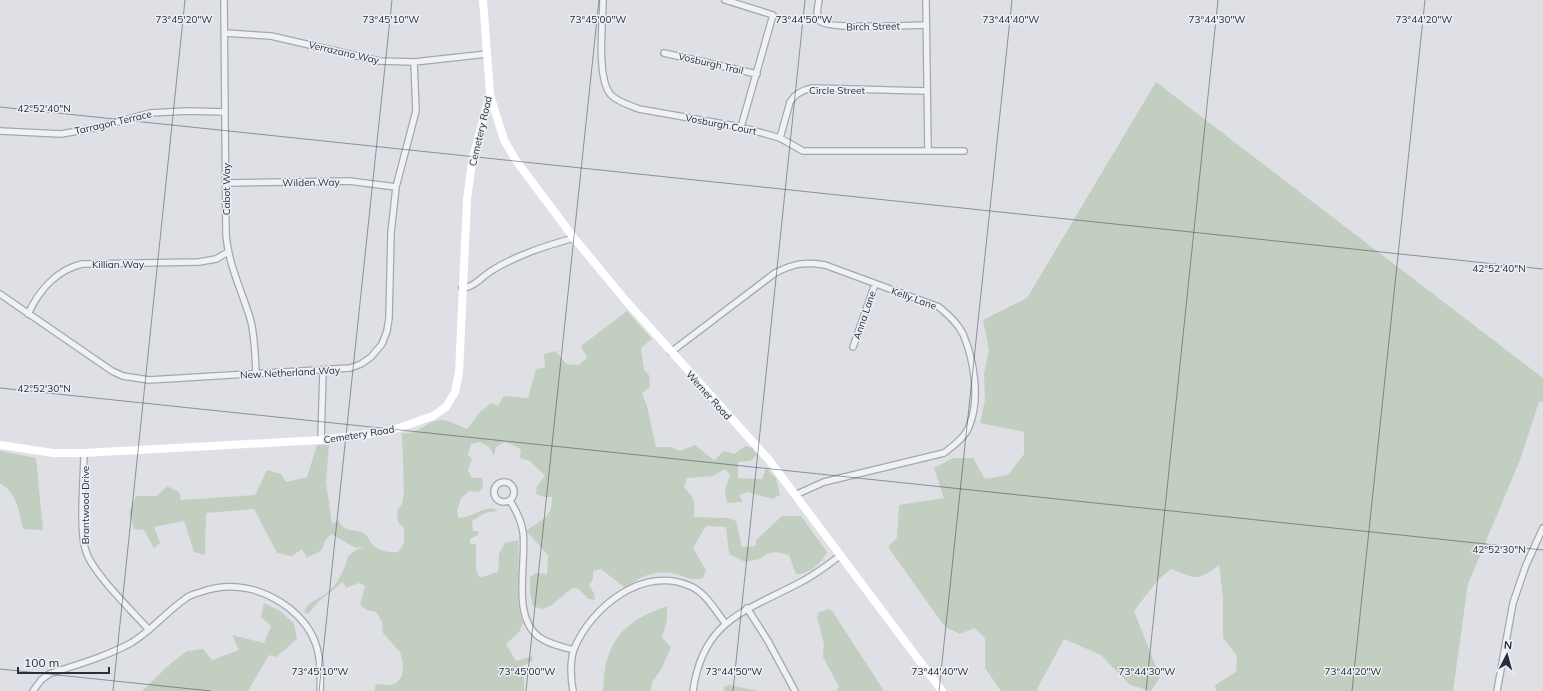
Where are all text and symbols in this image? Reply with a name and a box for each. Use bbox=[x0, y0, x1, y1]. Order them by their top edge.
text: 73°45'20"W bbox=[156, 13, 212, 26]
text: 73°45'10"W bbox=[363, 13, 419, 26]
text: 73°45'00"W bbox=[570, 13, 626, 26]
text: 73°44'50"W bbox=[776, 13, 832, 26]
text: 73°44'40"W bbox=[983, 13, 1039, 26]
text: 73°44'30"W bbox=[1189, 13, 1245, 26]
text: 73°44'20"W bbox=[1396, 13, 1452, 26]
street label: Birch Street bbox=[846, 20, 901, 33]
street label: Verrazano Way bbox=[307, 38, 381, 67]
street label: Vosburgh Trail bbox=[677, 50, 745, 77]
street label: Circle Street bbox=[809, 84, 865, 97]
street label: Cemetery Road bbox=[466, 95, 495, 167]
text: 42°52'40"N bbox=[17, 102, 71, 115]
street label: Tarragon Terrace bbox=[73, 107, 153, 138]
street label: Vosburgh Court bbox=[684, 111, 758, 138]
street label: Cabot Way bbox=[220, 162, 233, 215]
street label: Wilden Way bbox=[282, 175, 341, 190]
street label: Killian Way bbox=[92, 258, 145, 271]
text: 42°52'40"N bbox=[1472, 262, 1526, 275]
street label: Kelly Lane bbox=[889, 284, 938, 313]
street label: Anna Lane bbox=[850, 289, 879, 341]
street label: New Netherland Way bbox=[240, 363, 341, 382]
street label: Werner Road bbox=[683, 368, 734, 423]
text: 42°52'30"N bbox=[17, 382, 71, 395]
street label: Cemetery Road bbox=[323, 422, 395, 446]
street label: Brantwood Drive bbox=[79, 466, 92, 544]
text: 42°52'30"N bbox=[1472, 543, 1526, 556]
north arrow bbox=[1487, 635, 1527, 675]
text: N bbox=[1503, 638, 1513, 652]
scale bar bbox=[18, 649, 109, 675]
text: 100 m bbox=[24, 655, 59, 670]
text: 73°45'10"W bbox=[292, 665, 348, 678]
text: 73°45'00"W bbox=[499, 665, 555, 678]
text: 73°44'50"W bbox=[706, 665, 762, 678]
text: 73°44'40"W bbox=[912, 665, 968, 678]
text: 73°44'30"W bbox=[1119, 665, 1175, 678]
text: 73°44'20"W bbox=[1325, 665, 1381, 678]

